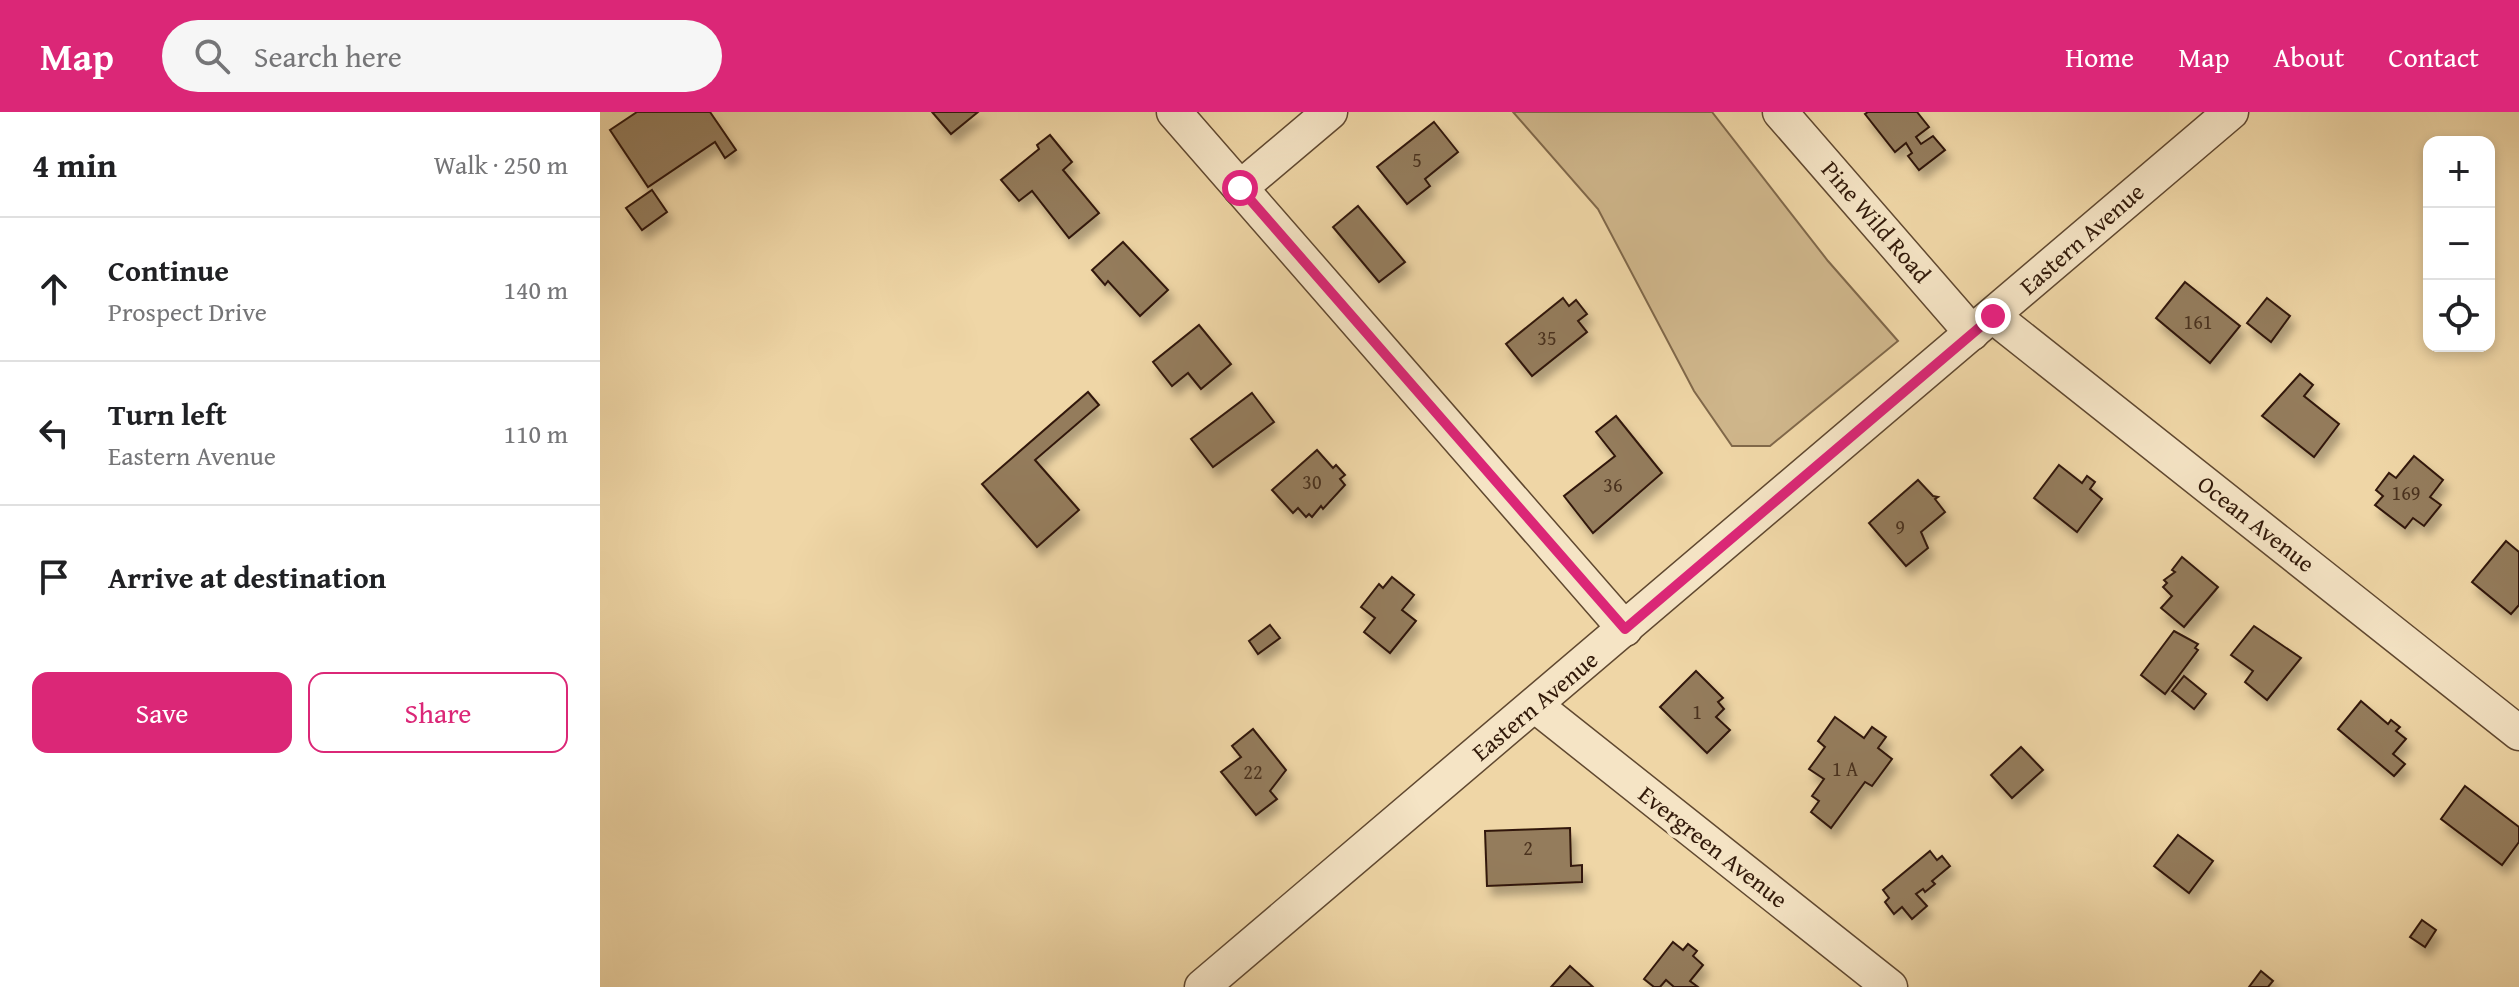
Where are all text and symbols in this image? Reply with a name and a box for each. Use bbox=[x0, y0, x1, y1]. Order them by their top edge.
search box bbox=[162, 20, 722, 92]
text: Map bbox=[40, 28, 114, 84]
icon: search bbox=[190, 34, 234, 78]
text: Search here bbox=[254, 34, 402, 78]
text: Home bbox=[2065, 36, 2134, 77]
text: Map bbox=[2178, 36, 2230, 77]
text: About bbox=[2274, 36, 2344, 77]
text: Contact bbox=[2388, 36, 2479, 77]
map controls bbox=[2423, 136, 2495, 352]
button: + bbox=[2423, 136, 2495, 208]
text: 4 min bbox=[32, 140, 117, 189]
text: Walk · 250 m bbox=[434, 145, 568, 184]
house number: 5 bbox=[1412, 145, 1422, 174]
street label: Pine Wild Road bbox=[1813, 153, 1940, 291]
route start bbox=[1222, 170, 1258, 206]
street label: Eastern Avenue bbox=[2012, 175, 2152, 303]
button: − bbox=[2423, 208, 2495, 280]
text: Continue bbox=[108, 248, 229, 292]
icon: ahead bbox=[32, 267, 76, 311]
text: 140 m bbox=[503, 270, 568, 309]
button: locate bbox=[2423, 280, 2495, 352]
text: Prospect Drive bbox=[108, 292, 267, 331]
route end bbox=[1975, 298, 2011, 334]
house number: 161 bbox=[2184, 307, 2212, 336]
house number: 35 bbox=[1537, 323, 1557, 352]
text: Turn left bbox=[108, 392, 227, 436]
icon: left bbox=[32, 411, 76, 455]
text: 110 m bbox=[503, 414, 568, 453]
text: Eastern Avenue bbox=[108, 436, 276, 475]
house number: 30 bbox=[1302, 467, 1322, 496]
street label: Ocean Avenue bbox=[2190, 467, 2322, 581]
house number: 36 bbox=[1603, 470, 1623, 499]
house number: 169 bbox=[2392, 478, 2420, 507]
house number: 9 bbox=[1895, 512, 1905, 541]
icon: arrive bbox=[32, 555, 76, 599]
text: Arrive at destination bbox=[108, 555, 386, 599]
street label: Eastern Avenue bbox=[1464, 642, 1605, 769]
button: Save bbox=[32, 672, 292, 753]
button: Share bbox=[308, 672, 568, 753]
house number: 1 bbox=[1692, 697, 1702, 726]
house number: 1 A bbox=[1832, 754, 1858, 783]
house number: 22 bbox=[1243, 757, 1263, 786]
street label: Evergreen Avenue bbox=[1631, 777, 1795, 916]
house number: 2 bbox=[1523, 833, 1533, 862]

